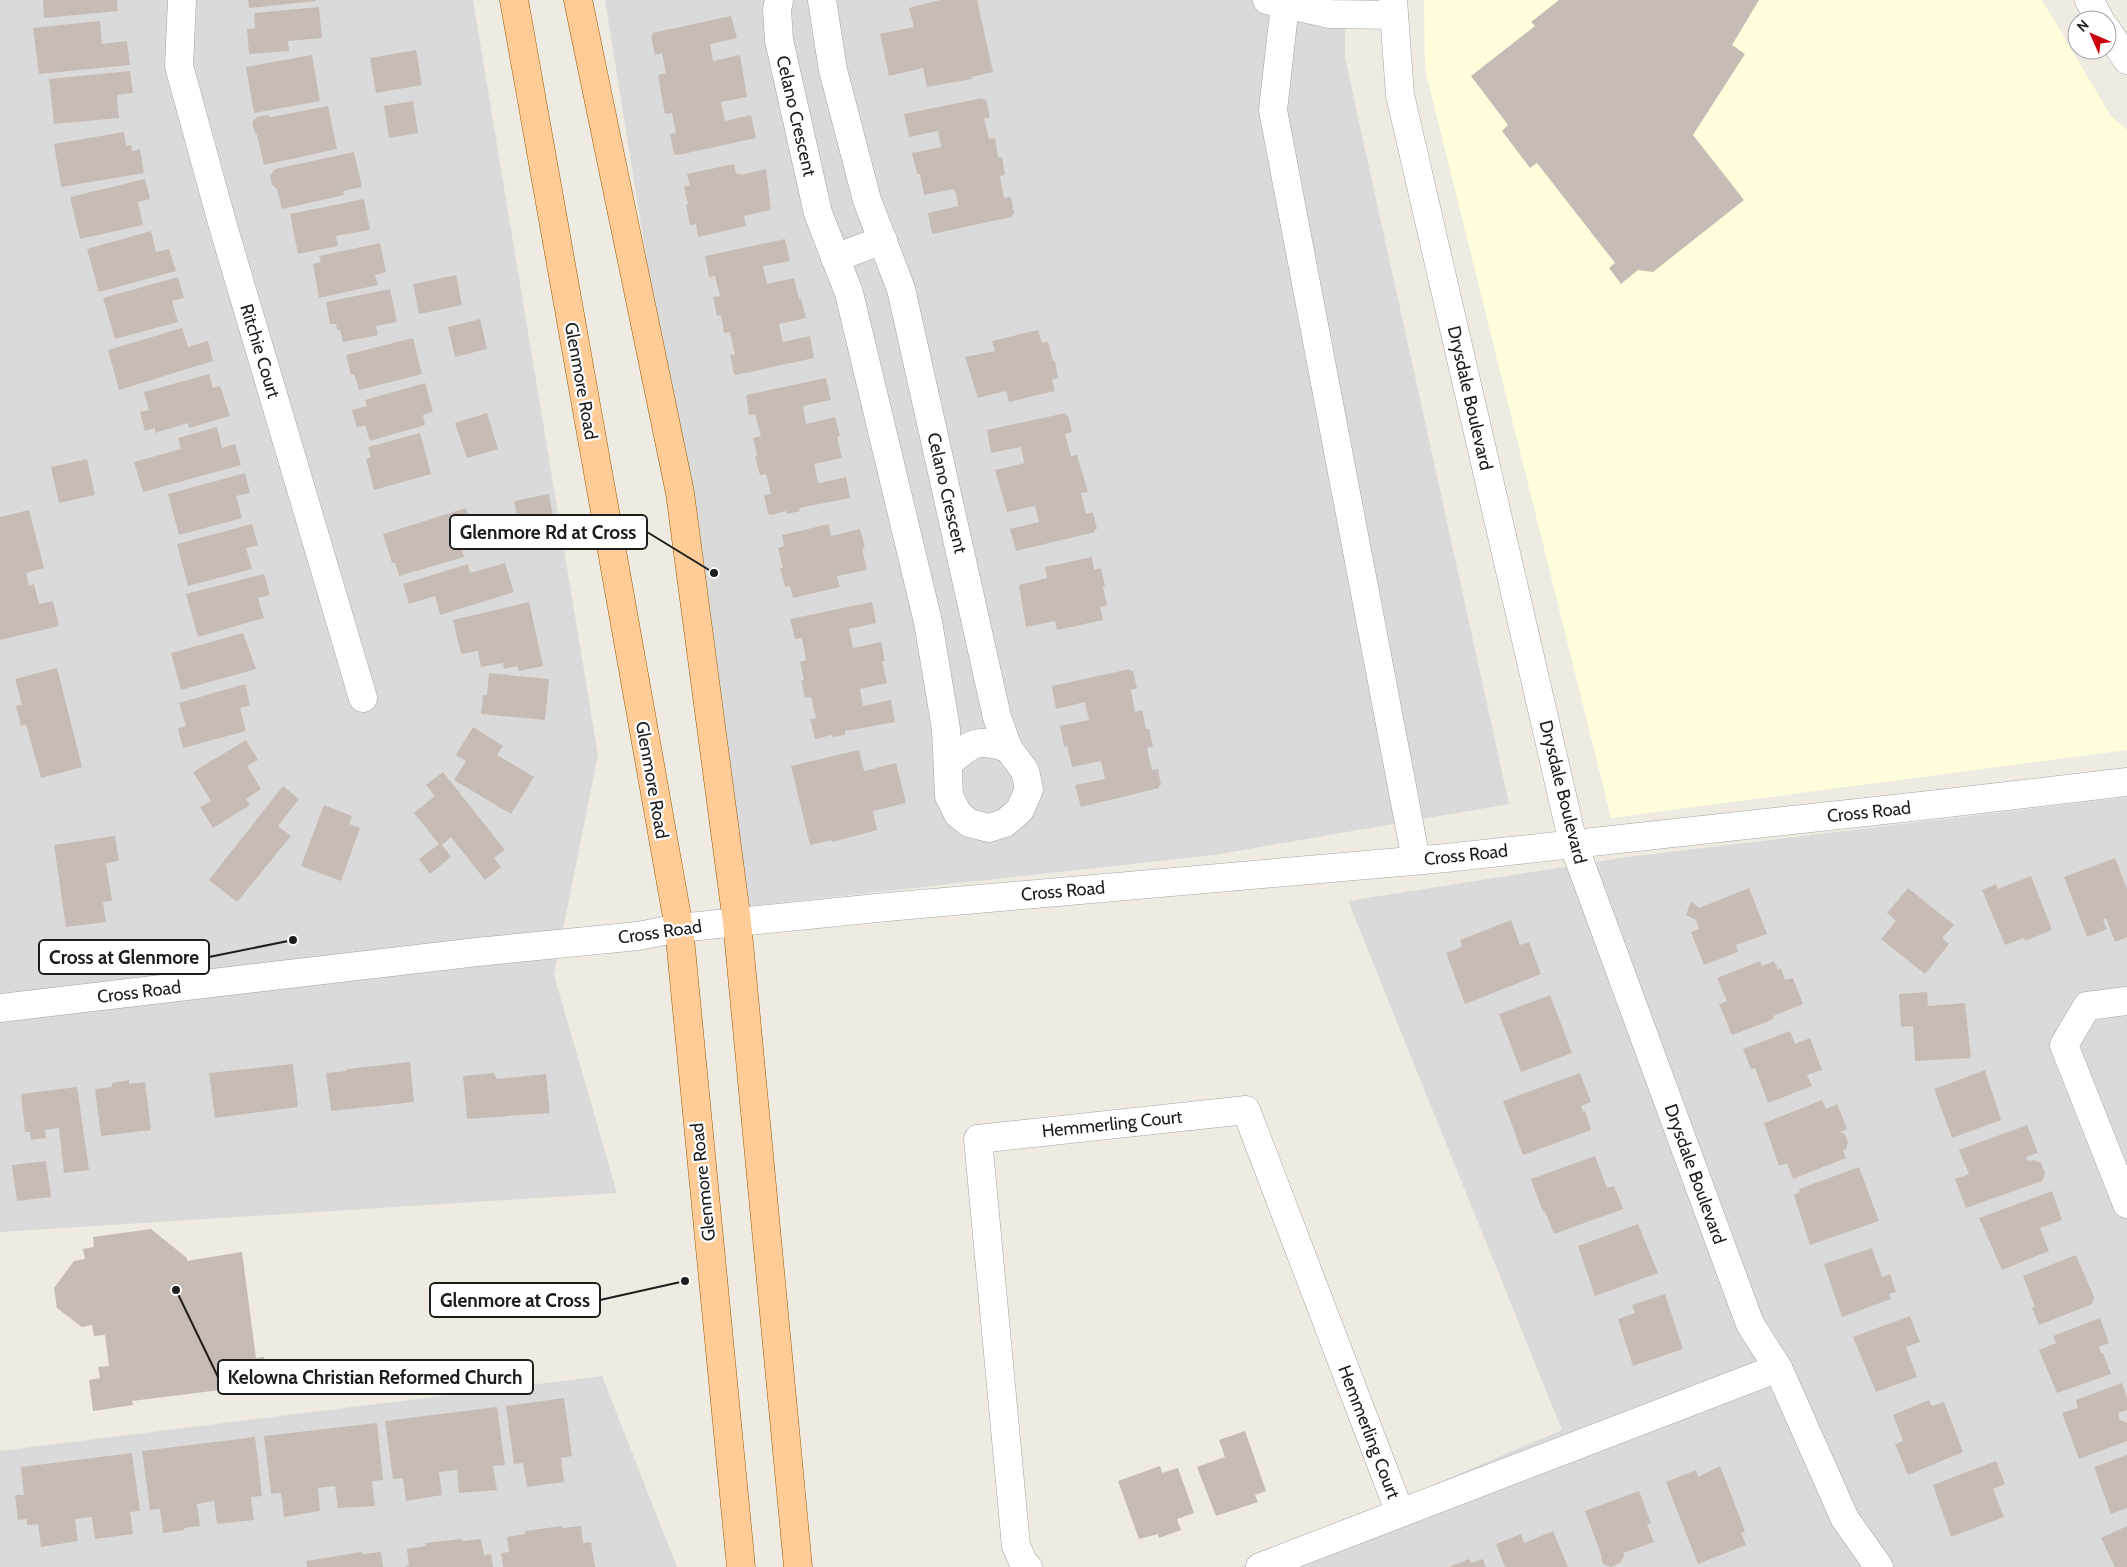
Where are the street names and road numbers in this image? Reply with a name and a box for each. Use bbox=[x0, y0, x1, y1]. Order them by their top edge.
street label: Celano Crescent bbox=[771, 53, 821, 179]
street label: Ritchie Court bbox=[235, 301, 285, 401]
street label: Glenmore Road bbox=[560, 321, 602, 441]
street label: Drysdale Boulevard bbox=[1443, 324, 1497, 472]
street label: Celano Crescent bbox=[922, 430, 972, 556]
street label: Drysdale Boulevard bbox=[1534, 718, 1592, 866]
street label: Glenmore Road bbox=[631, 720, 673, 840]
street label: Cross Road bbox=[1826, 797, 1912, 827]
street label: Cross Road bbox=[1423, 840, 1509, 870]
street label: Cross Road bbox=[1020, 876, 1106, 906]
street label: Cross Road bbox=[617, 915, 703, 949]
street label: Cross Road bbox=[96, 976, 182, 1008]
street label: Drysdale Boulevard bbox=[1659, 1101, 1731, 1247]
street label: Hemmerling Court bbox=[1041, 1106, 1183, 1142]
street label: Glenmore Road bbox=[686, 1122, 720, 1242]
street label: Hemmerling Court bbox=[1333, 1362, 1405, 1502]

